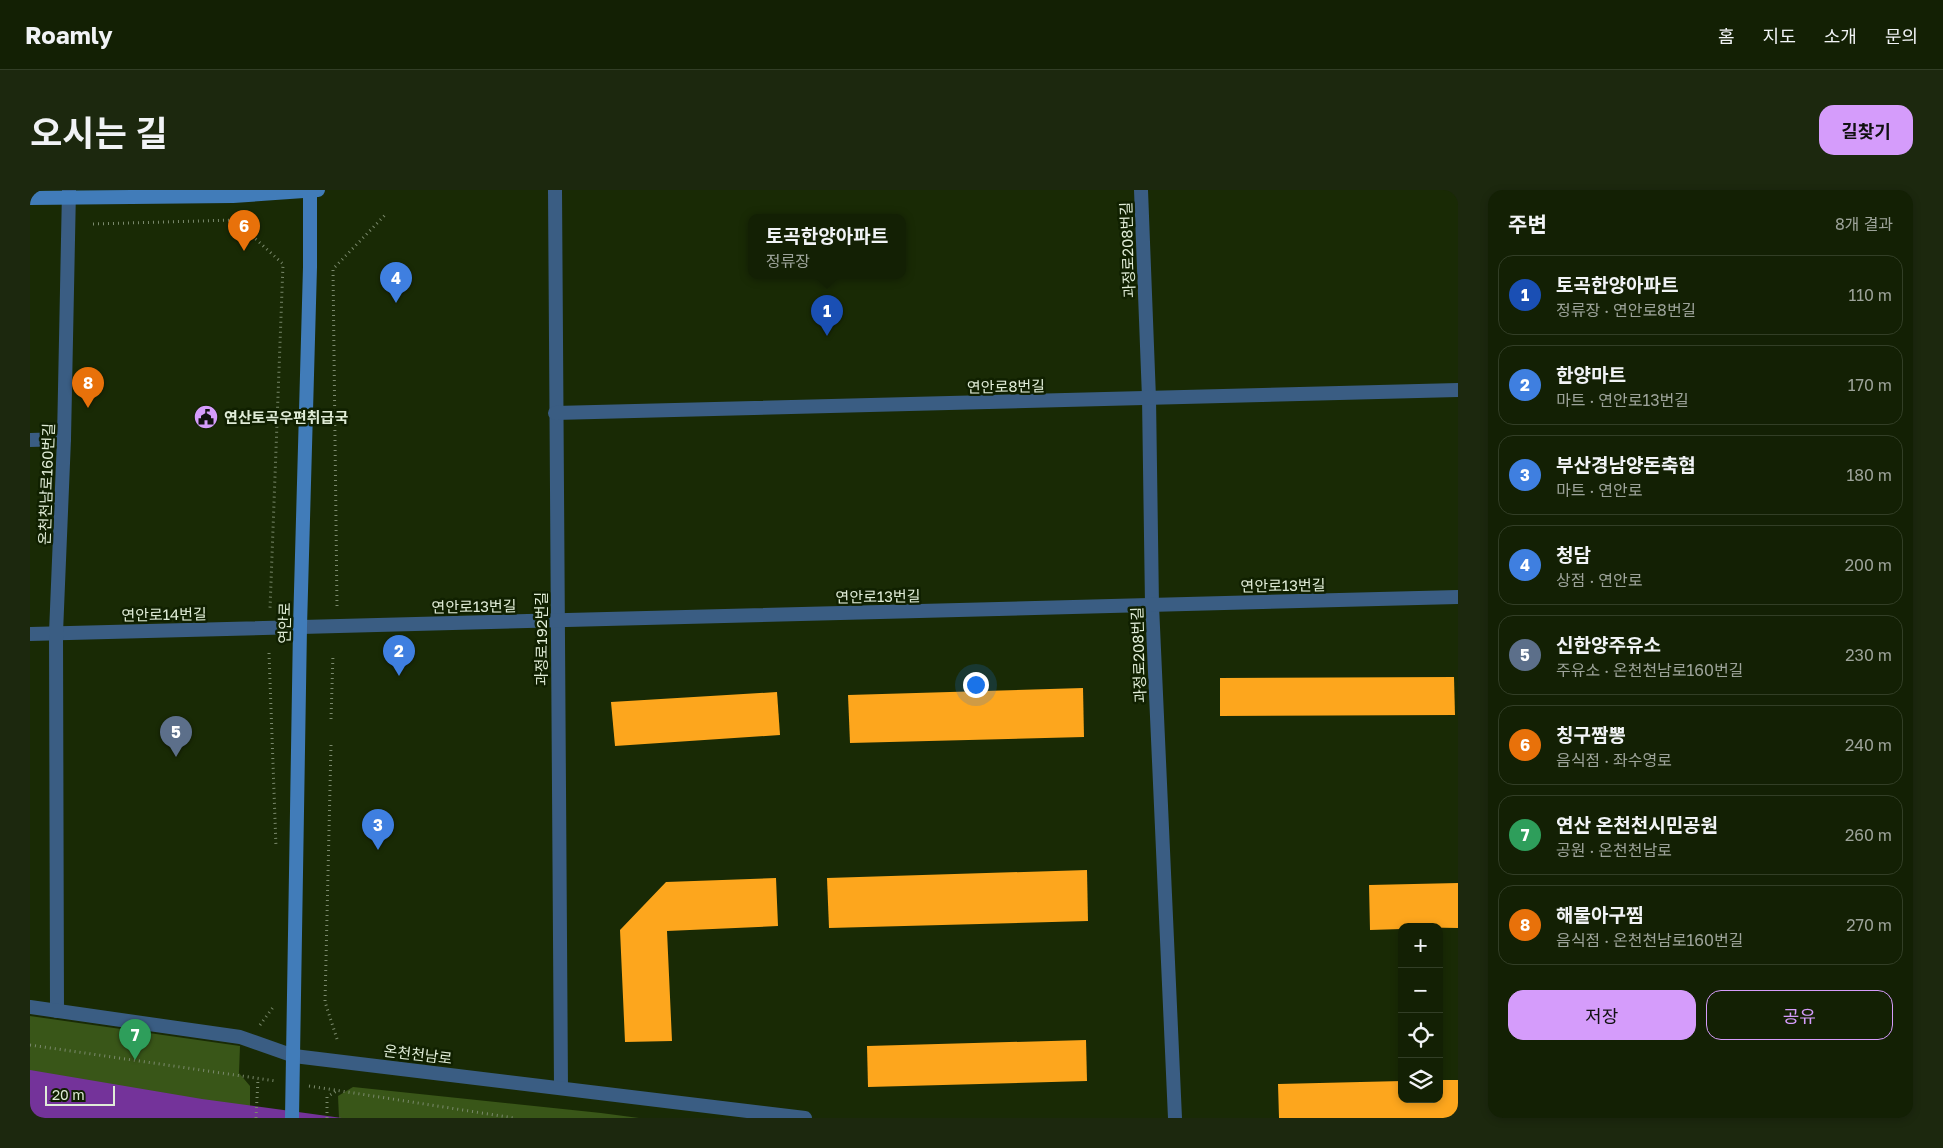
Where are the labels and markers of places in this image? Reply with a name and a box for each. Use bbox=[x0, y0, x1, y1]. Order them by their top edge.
pin: 6 bbox=[228, 210, 260, 251]
pin: 4 bbox=[380, 262, 412, 303]
pin: 1 bbox=[811, 295, 843, 336]
pin: 8 bbox=[72, 367, 104, 408]
public building icon: 연산토곡우편취급국 bbox=[193, 404, 219, 430]
place label: 연산토곡우편취급국 bbox=[224, 408, 348, 426]
pin: 2 bbox=[383, 635, 415, 676]
pin: 5 bbox=[160, 716, 192, 757]
pin: 3 bbox=[362, 809, 394, 850]
pin: 7 bbox=[119, 1019, 151, 1060]

